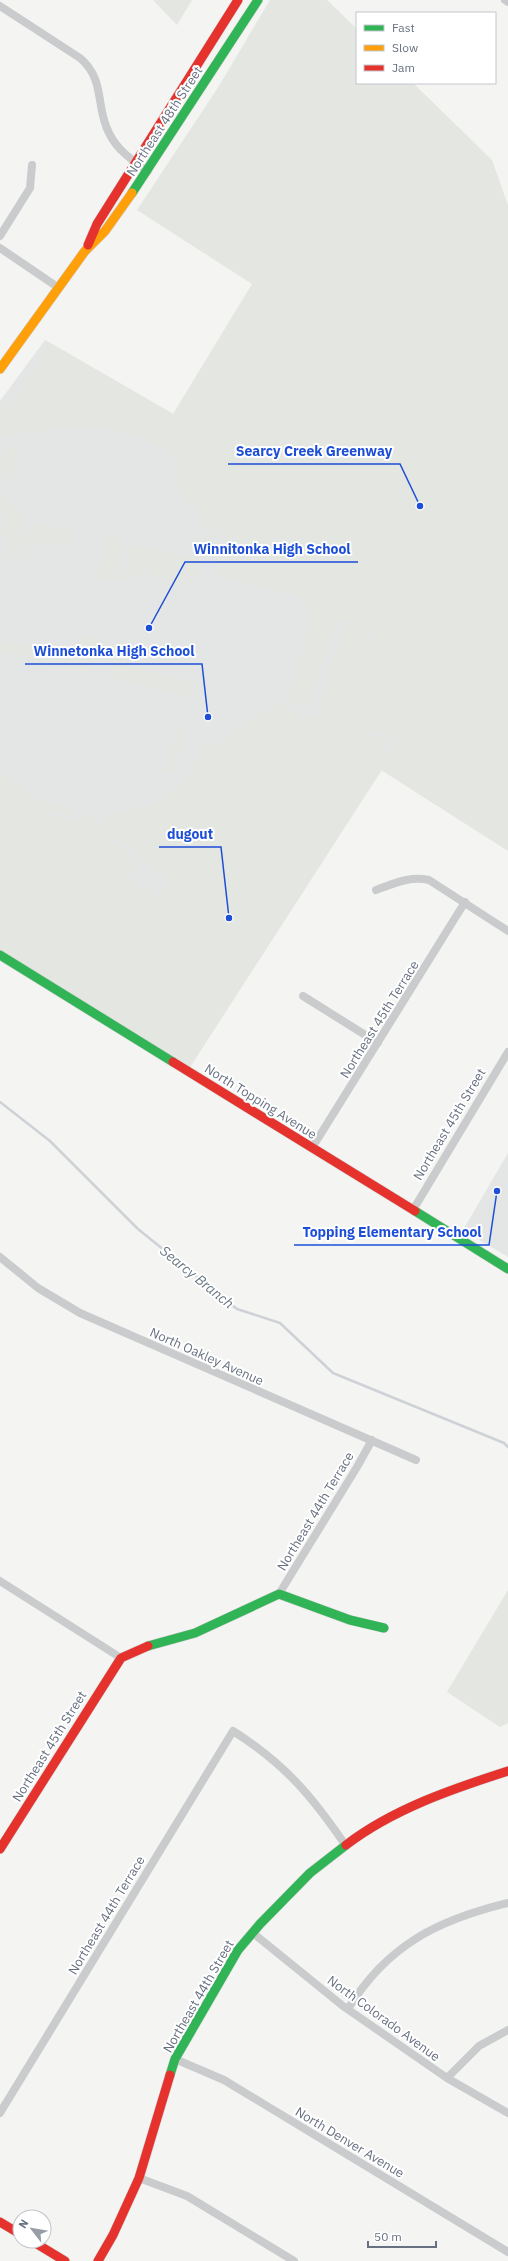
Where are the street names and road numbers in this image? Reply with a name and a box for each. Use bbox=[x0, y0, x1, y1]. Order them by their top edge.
street label: Northeast 48th Street bbox=[123, 63, 206, 179]
street label: Northeast 45th Terrace bbox=[336, 957, 423, 1081]
street label: North Topping Avenue bbox=[201, 1060, 320, 1143]
street label: Northeast 45th Street bbox=[409, 1065, 490, 1183]
street label: North Oakley Avenue bbox=[147, 1324, 266, 1389]
street label: Northeast 44th Terrace bbox=[273, 1449, 358, 1574]
street label: Northeast 45th Street bbox=[8, 1688, 90, 1805]
street label: Northeast 44th Terrace bbox=[64, 1853, 149, 1978]
street label: Northeast 44th Street bbox=[159, 1937, 238, 2056]
street label: North Colorado Avenue bbox=[324, 1972, 443, 2065]
street label: North Denver Avenue bbox=[292, 2103, 407, 2182]

